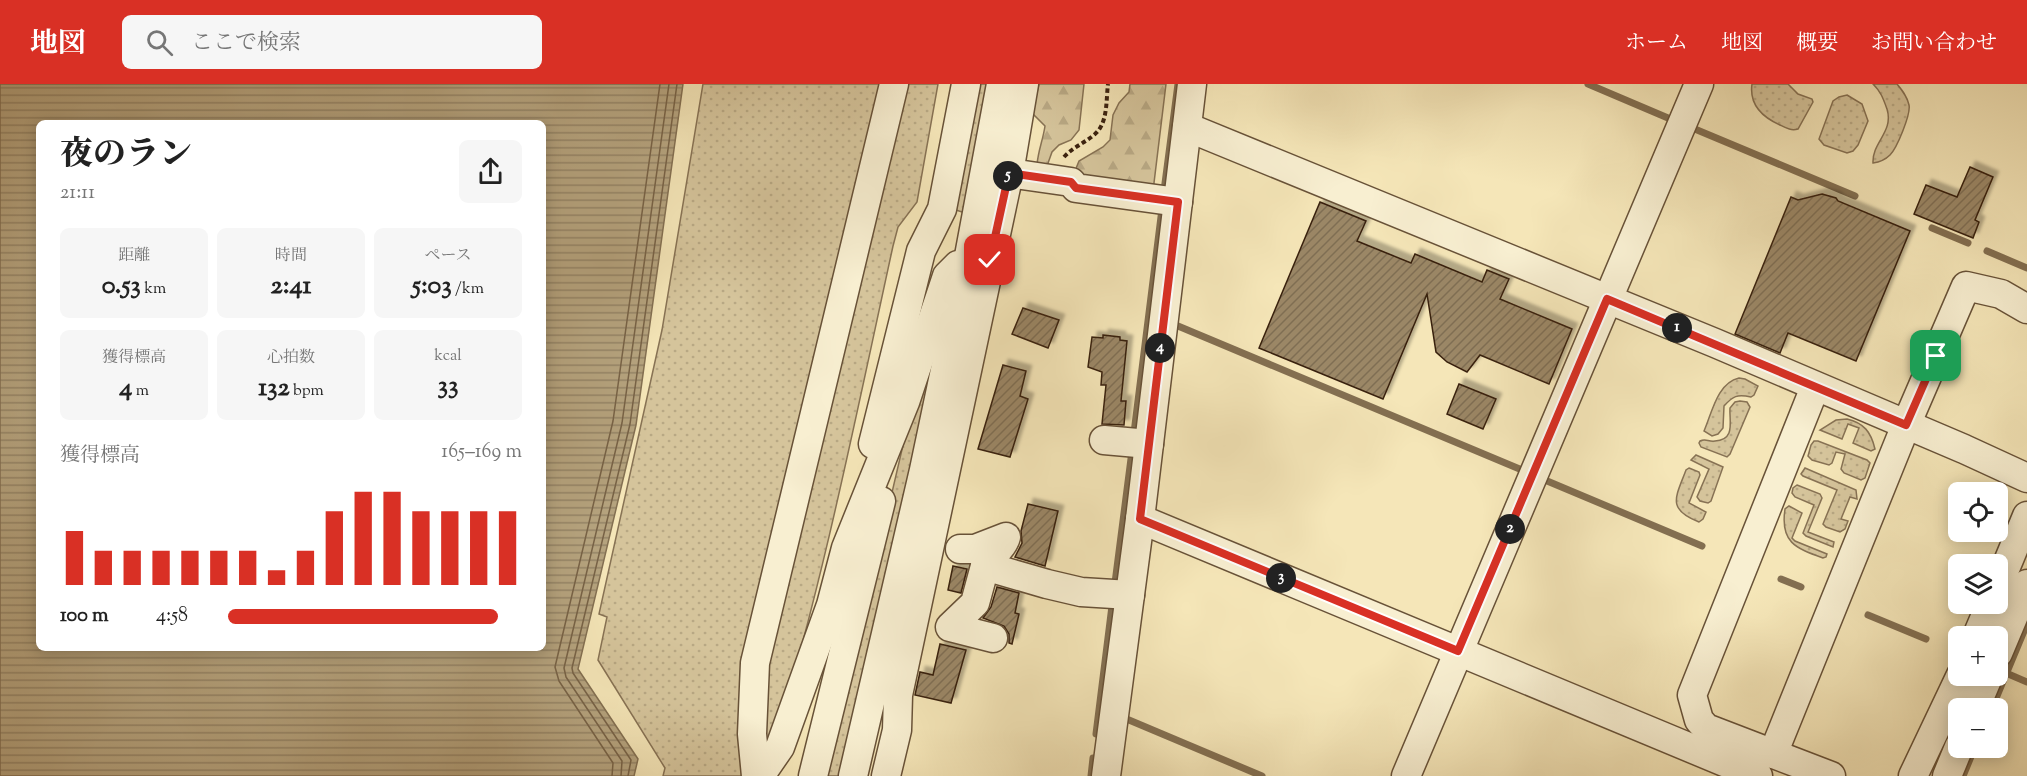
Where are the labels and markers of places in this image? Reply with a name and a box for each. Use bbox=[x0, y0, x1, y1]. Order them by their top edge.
pin: 5 bbox=[993, 161, 1023, 191]
pin bbox=[964, 234, 1015, 285]
pin: 1 bbox=[1662, 313, 1692, 343]
pin bbox=[1910, 330, 1961, 381]
pin: 4 bbox=[1145, 333, 1175, 363]
pin: 2 bbox=[1495, 514, 1525, 544]
pin: 3 bbox=[1266, 563, 1296, 593]

